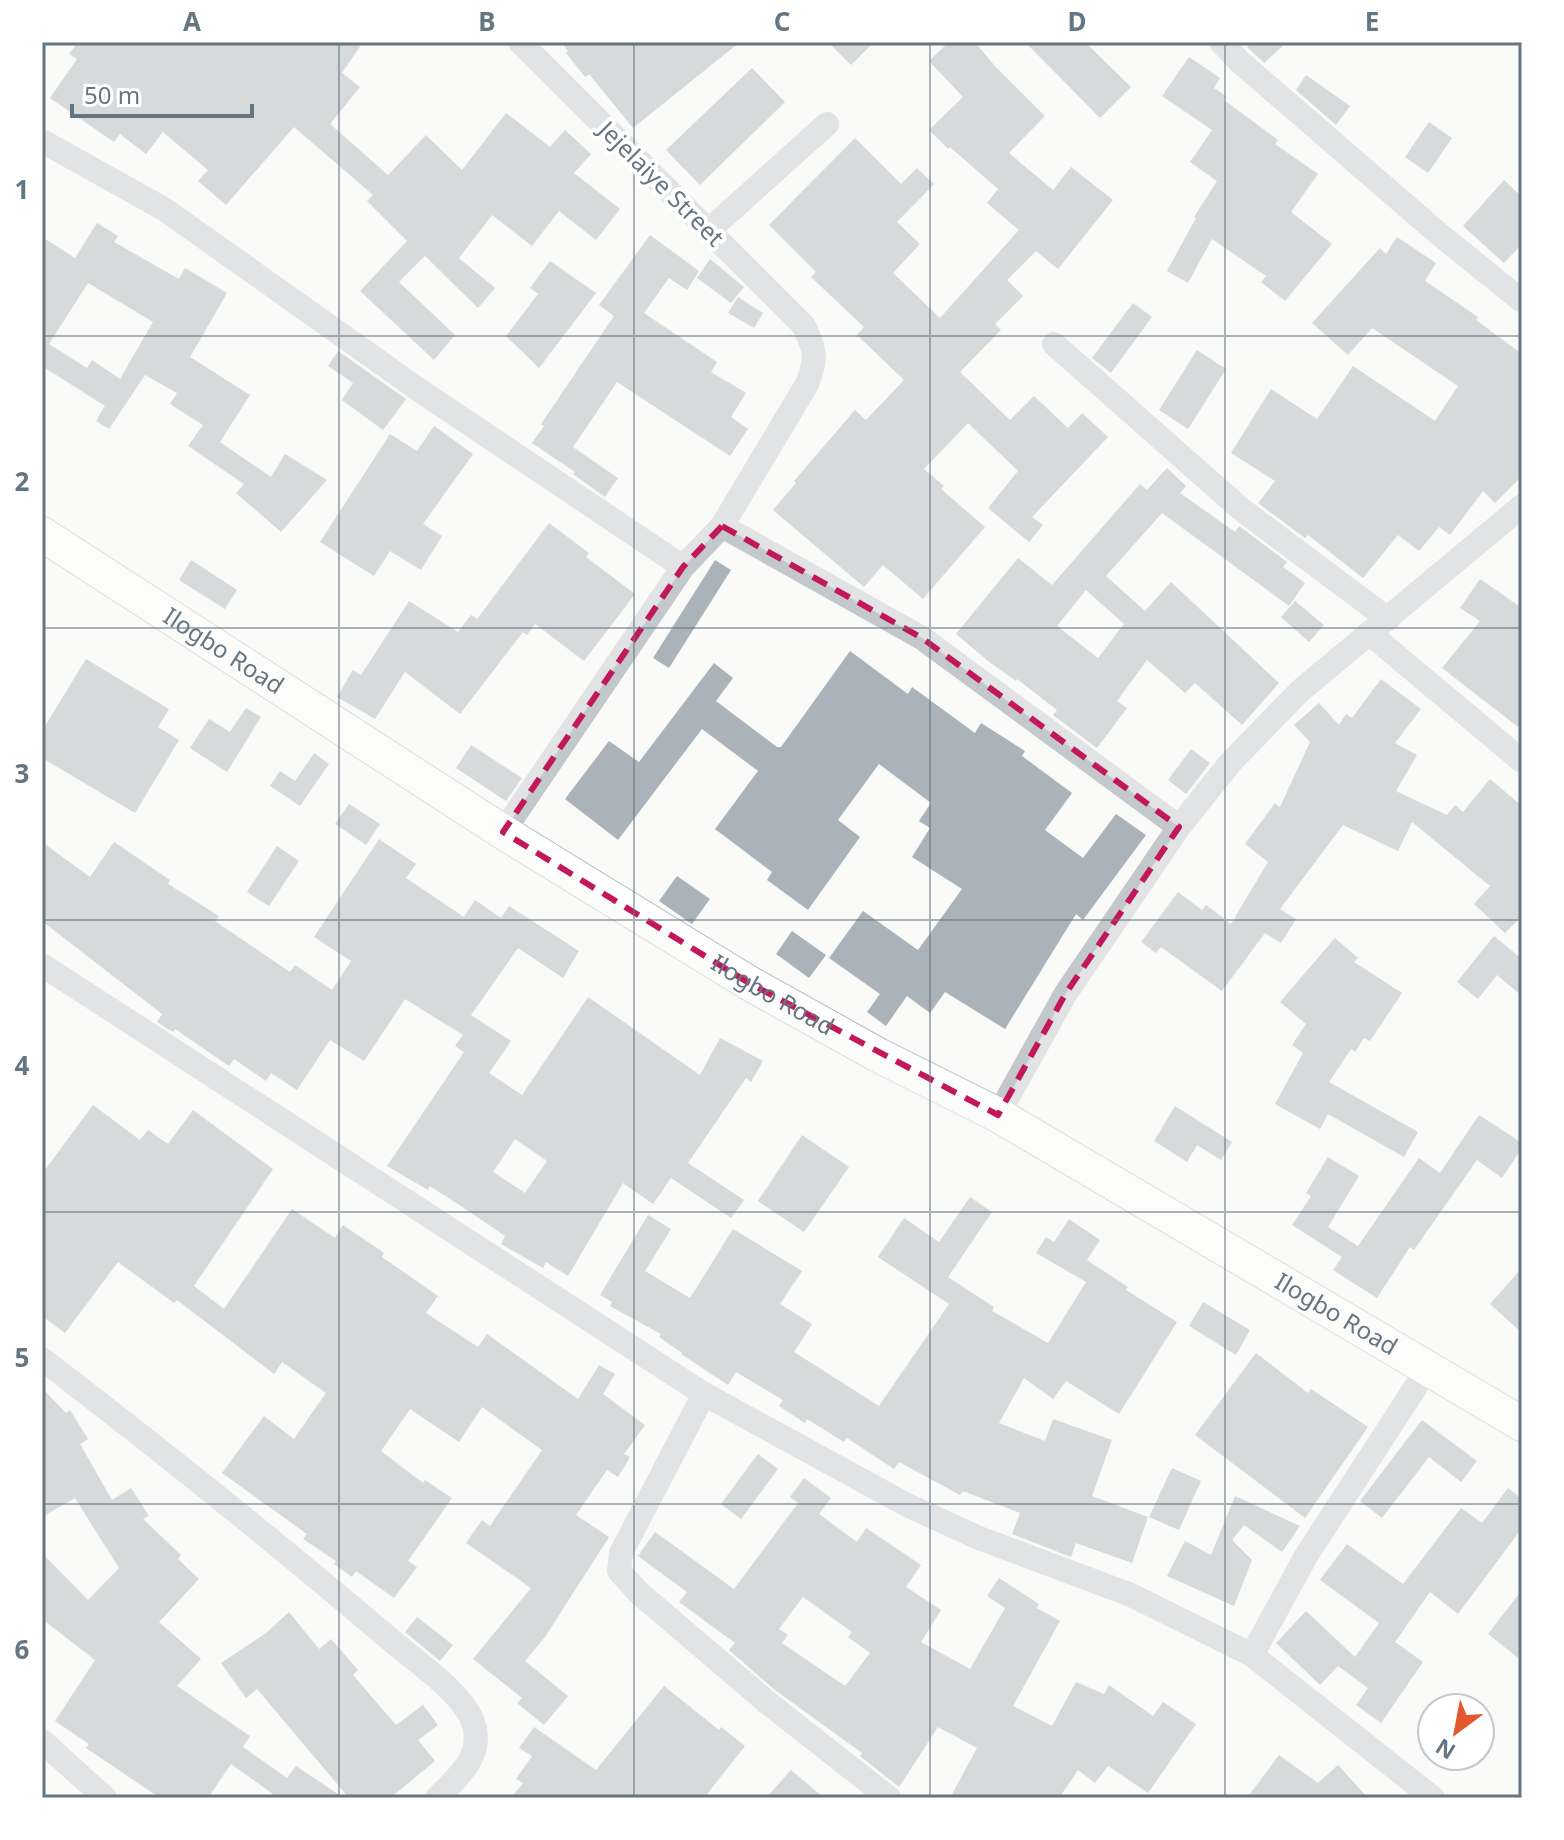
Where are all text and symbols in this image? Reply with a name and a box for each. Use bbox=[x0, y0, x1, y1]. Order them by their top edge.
text: A bbox=[183, 3, 201, 39]
text: B bbox=[478, 3, 496, 39]
text: C bbox=[774, 3, 790, 39]
text: D bbox=[1067, 3, 1087, 39]
text: E bbox=[1365, 3, 1379, 39]
scale bar bbox=[72, 68, 252, 118]
text: 50 m bbox=[84, 78, 140, 111]
street label: Jejelaiye Street bbox=[591, 112, 732, 253]
text: 1 bbox=[15, 171, 29, 207]
text: 2 bbox=[15, 463, 30, 499]
street label: Ilogbo Road bbox=[158, 599, 291, 701]
text: 3 bbox=[15, 755, 29, 791]
street label: Ilogbo Road bbox=[705, 946, 841, 1042]
text: 4 bbox=[15, 1047, 30, 1083]
street label: Ilogbo Road bbox=[1270, 1264, 1404, 1362]
text: 5 bbox=[15, 1339, 29, 1375]
text: 6 bbox=[15, 1631, 30, 1667]
north arrow bbox=[1416, 1692, 1496, 1772]
text: N bbox=[1429, 1732, 1460, 1767]

